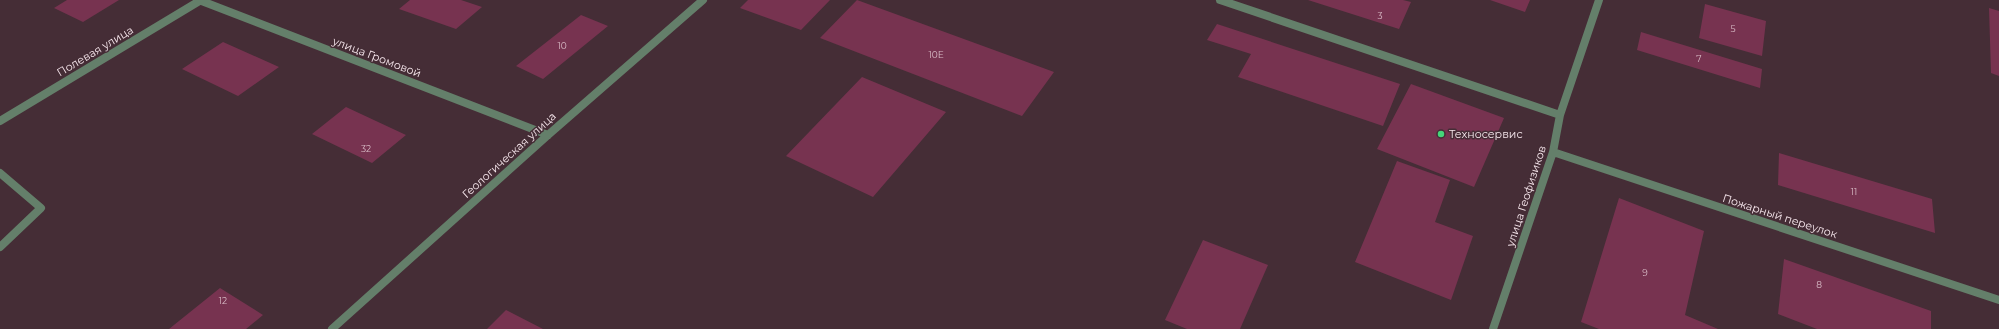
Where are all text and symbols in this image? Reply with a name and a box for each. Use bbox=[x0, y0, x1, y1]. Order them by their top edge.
house number: 3 bbox=[1377, 10, 1383, 21]
street label: Полевая улица bbox=[54, 23, 136, 79]
house number: 5 bbox=[1730, 23, 1736, 34]
street label: улица Громовой bbox=[330, 33, 423, 80]
house number: 10 bbox=[557, 40, 567, 51]
house number: 10Е bbox=[928, 49, 944, 60]
house number: 7 bbox=[1696, 53, 1702, 64]
street label: Геологическая улица bbox=[459, 109, 559, 201]
place label: Техносервис bbox=[1449, 127, 1523, 141]
marker: Техносервис bbox=[1436, 129, 1446, 139]
house number: 32 bbox=[361, 143, 371, 154]
street label: улица Геофизиков bbox=[1503, 144, 1549, 249]
house number: 11 bbox=[1851, 186, 1857, 197]
street label: Пожарный переулок bbox=[1721, 191, 1840, 241]
house number: 9 bbox=[1642, 267, 1648, 278]
house number: 8 bbox=[1816, 279, 1822, 290]
house number: 12 bbox=[219, 295, 227, 306]

